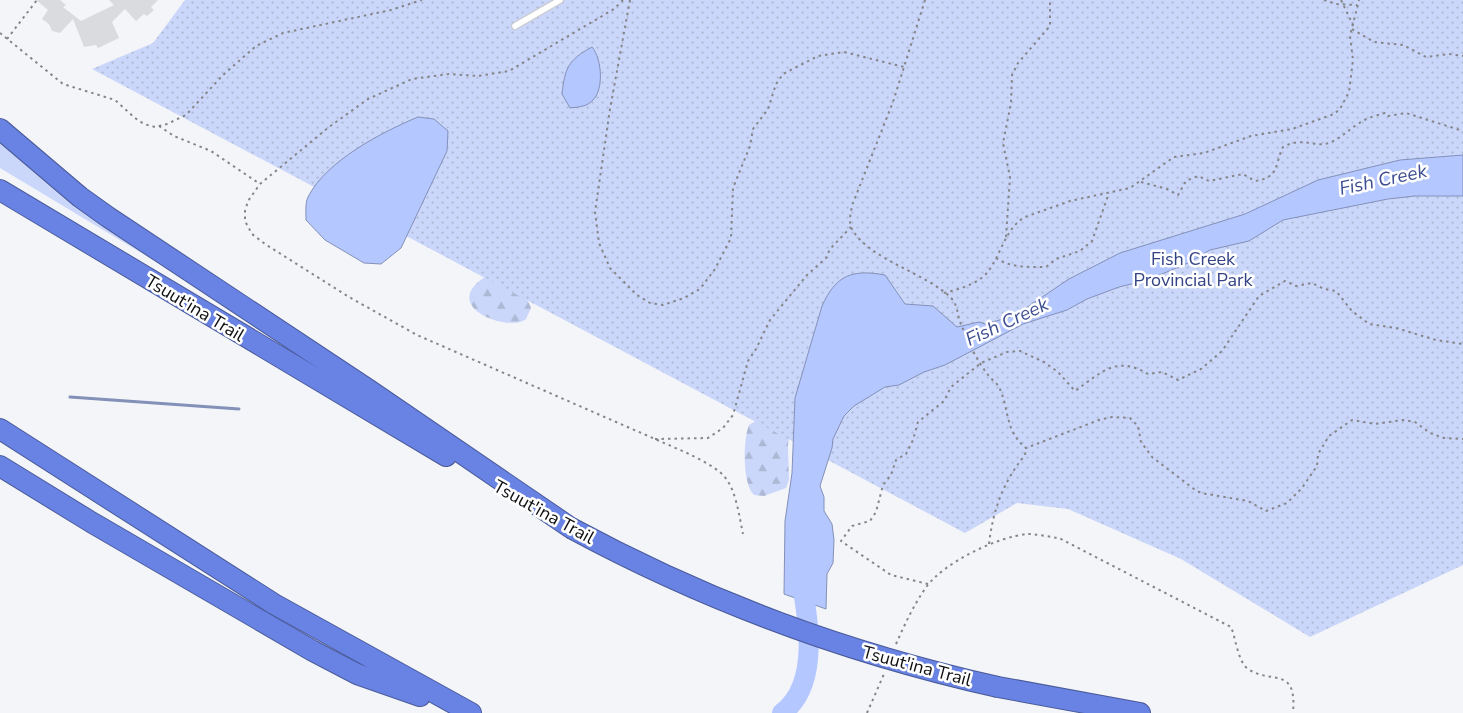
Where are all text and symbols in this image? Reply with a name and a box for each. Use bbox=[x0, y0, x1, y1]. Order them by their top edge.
water label: Fish Creek bbox=[1337, 158, 1430, 202]
park label: Fish Creek Provincial Park bbox=[1133, 247, 1254, 292]
street label: Tsuut'ina Trail bbox=[141, 269, 250, 347]
water label: Fish Creek bbox=[961, 291, 1053, 353]
street label: Tsuut'ina Trail bbox=[489, 474, 599, 550]
street label: Tsuut'ina Trail bbox=[860, 640, 975, 692]

